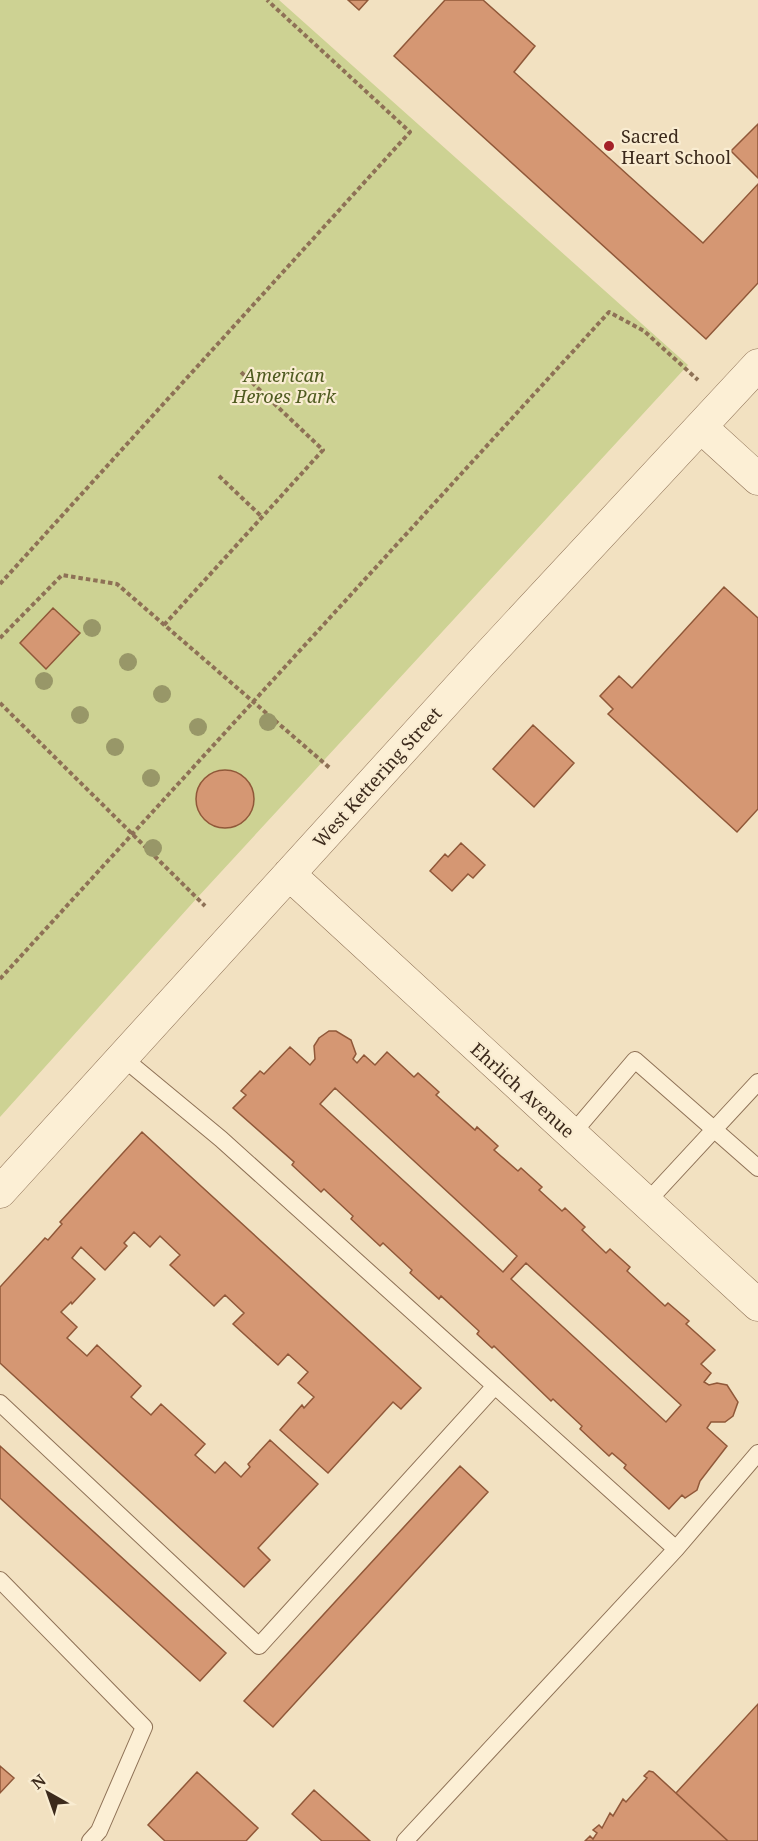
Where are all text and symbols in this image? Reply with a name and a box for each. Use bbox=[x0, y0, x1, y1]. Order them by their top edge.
place label: Sacred Heart School bbox=[621, 124, 731, 169]
marker: Sacred Heart School bbox=[602, 139, 616, 153]
park label: American Heroes Park bbox=[231, 363, 337, 408]
street label: West Kettering Street bbox=[307, 702, 447, 852]
street label: Ehrlich Avenue bbox=[466, 1037, 580, 1143]
north arrow bbox=[18, 1763, 78, 1823]
text: N bbox=[26, 1769, 51, 1794]

